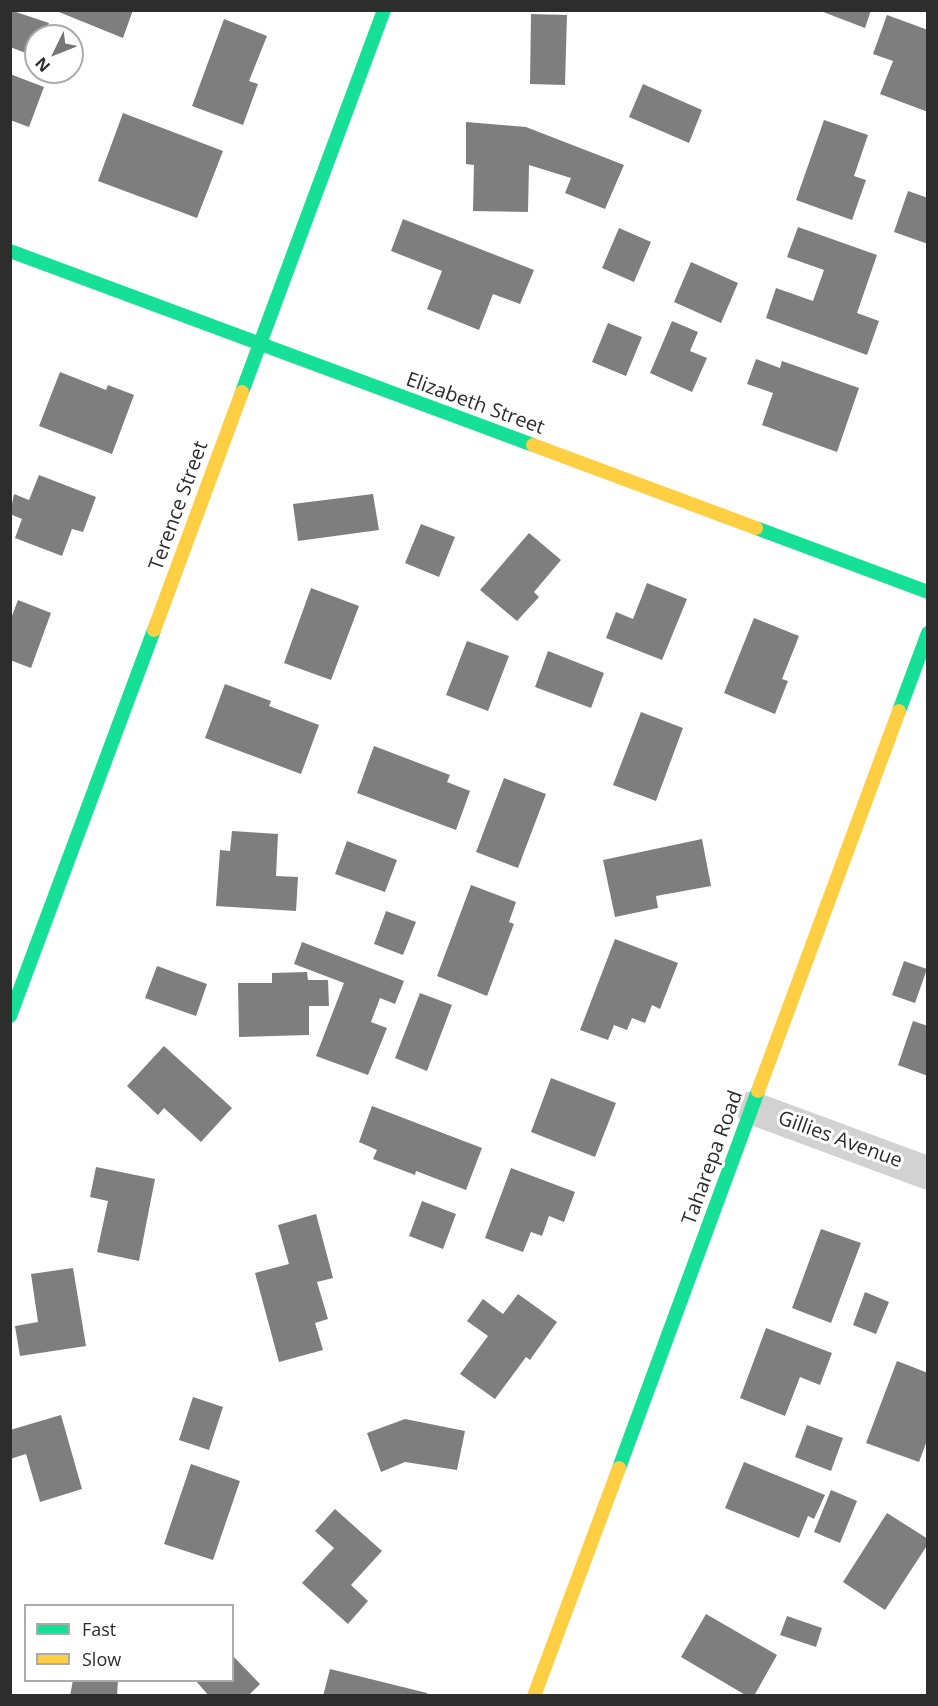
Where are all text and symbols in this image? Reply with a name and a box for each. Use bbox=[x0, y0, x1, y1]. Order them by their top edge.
north arrow bbox=[24, 24, 84, 84]
text: N bbox=[30, 53, 55, 77]
street label: Elizabeth Street bbox=[402, 368, 548, 440]
street label: Terence Street bbox=[145, 438, 213, 574]
street label: Taharepa Road bbox=[678, 1088, 748, 1228]
street label: Gillies Avenue bbox=[775, 1106, 905, 1174]
legend bbox=[24, 1604, 234, 1682]
text: Fast bbox=[82, 1617, 116, 1641]
text: Slow bbox=[82, 1647, 121, 1671]

